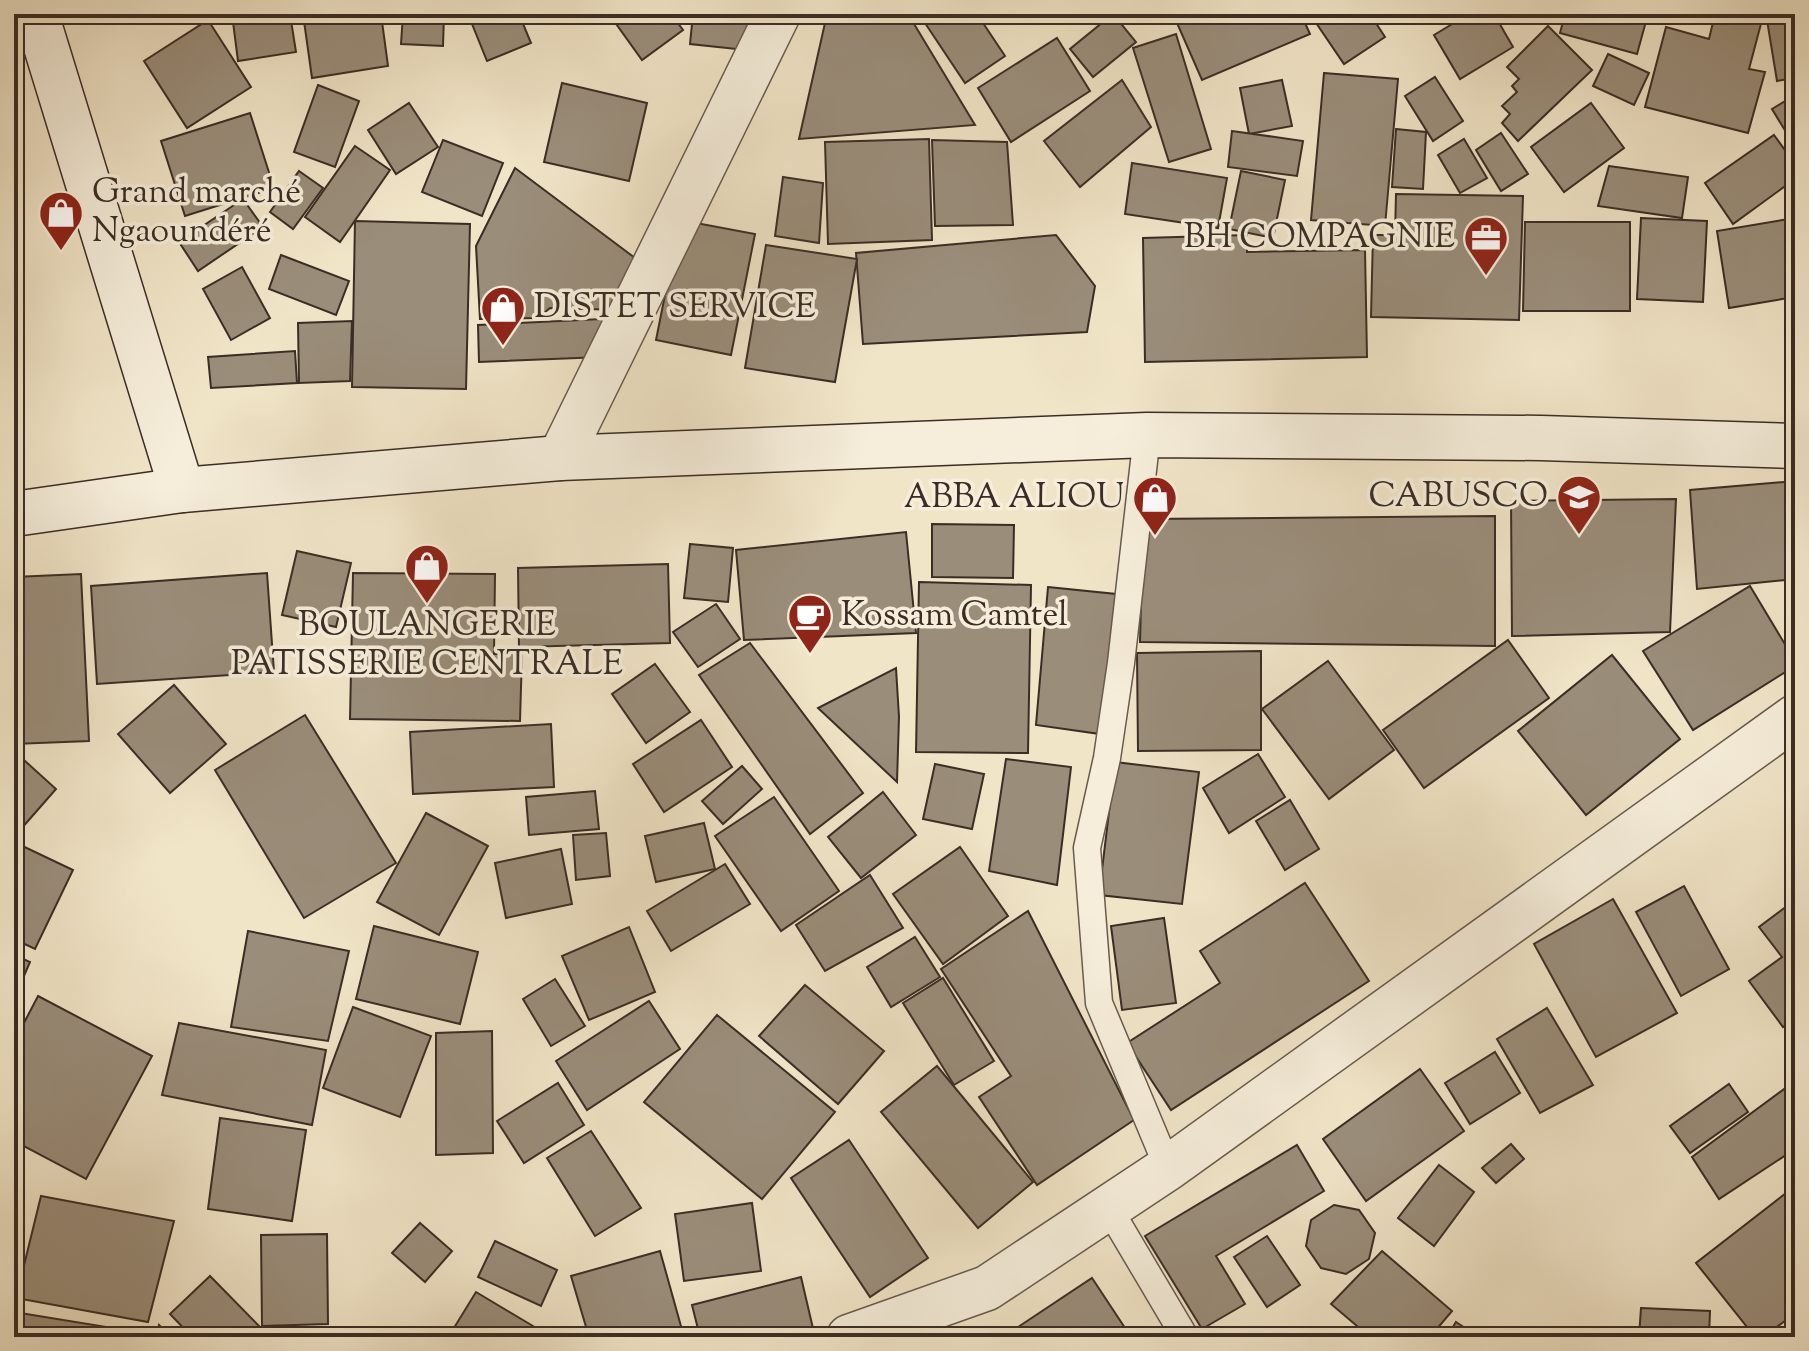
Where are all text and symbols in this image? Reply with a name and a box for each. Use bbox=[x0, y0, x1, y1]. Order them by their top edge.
place label: Grand marché Ngaoundéré bbox=[92, 169, 301, 257]
shop icon: Grand marché Ngaoundéré bbox=[37, 189, 85, 252]
place label: BH COMPAGNIE bbox=[1184, 214, 1455, 263]
office icon: BH COMPAGNIE bbox=[1462, 214, 1510, 277]
shop icon: DISTET SERVICE bbox=[479, 284, 527, 347]
place label: DISTET SERVICE bbox=[534, 284, 815, 333]
place label: CABUSCO bbox=[1369, 473, 1548, 522]
school or university icon: CABUSCO bbox=[1555, 473, 1603, 536]
place label: ABBA ALIOU bbox=[904, 474, 1124, 523]
shop icon: ABBA ALIOU bbox=[1131, 474, 1179, 537]
shop icon: BOULANGERIE PATISSERIE CENTRALE bbox=[403, 542, 451, 605]
cafe icon: Kossam Camtel bbox=[786, 592, 834, 655]
place label: Kossam Camtel bbox=[841, 592, 1068, 641]
place label: BOULANGERIE PATISSERIE CENTRALE bbox=[231, 602, 623, 690]

